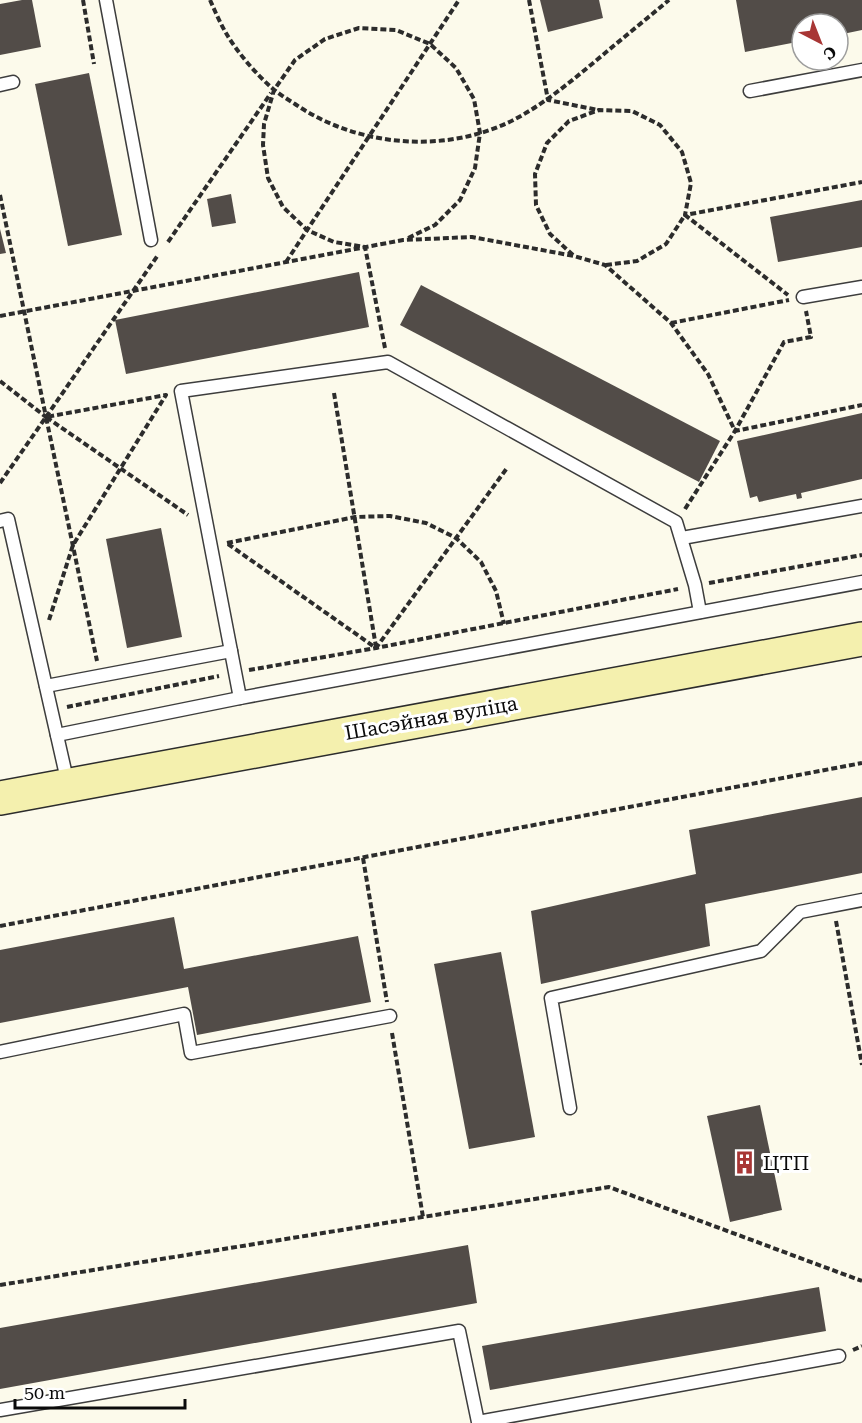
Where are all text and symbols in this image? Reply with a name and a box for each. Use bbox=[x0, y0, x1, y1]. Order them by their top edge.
north arrow bbox=[790, 12, 850, 72]
text: С bbox=[819, 42, 840, 64]
street label: Шасэйная вуліца bbox=[343, 691, 519, 745]
building icon: ЦТП bbox=[732, 1150, 758, 1176]
place label: ЦТП bbox=[763, 1151, 809, 1175]
scale bar bbox=[15, 1372, 184, 1410]
text: 50 m bbox=[24, 1382, 65, 1403]

